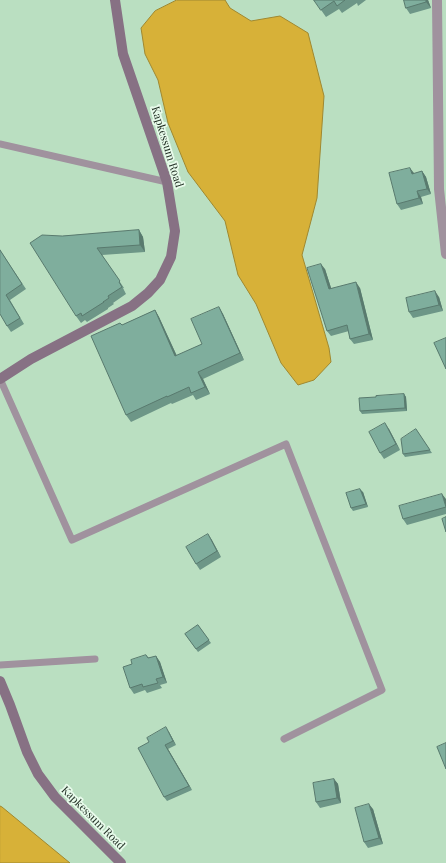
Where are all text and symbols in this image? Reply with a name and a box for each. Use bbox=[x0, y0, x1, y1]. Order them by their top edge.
street label: Kapkessum Road bbox=[148, 105, 186, 189]
street label: Kapkessum Road bbox=[59, 784, 127, 852]

